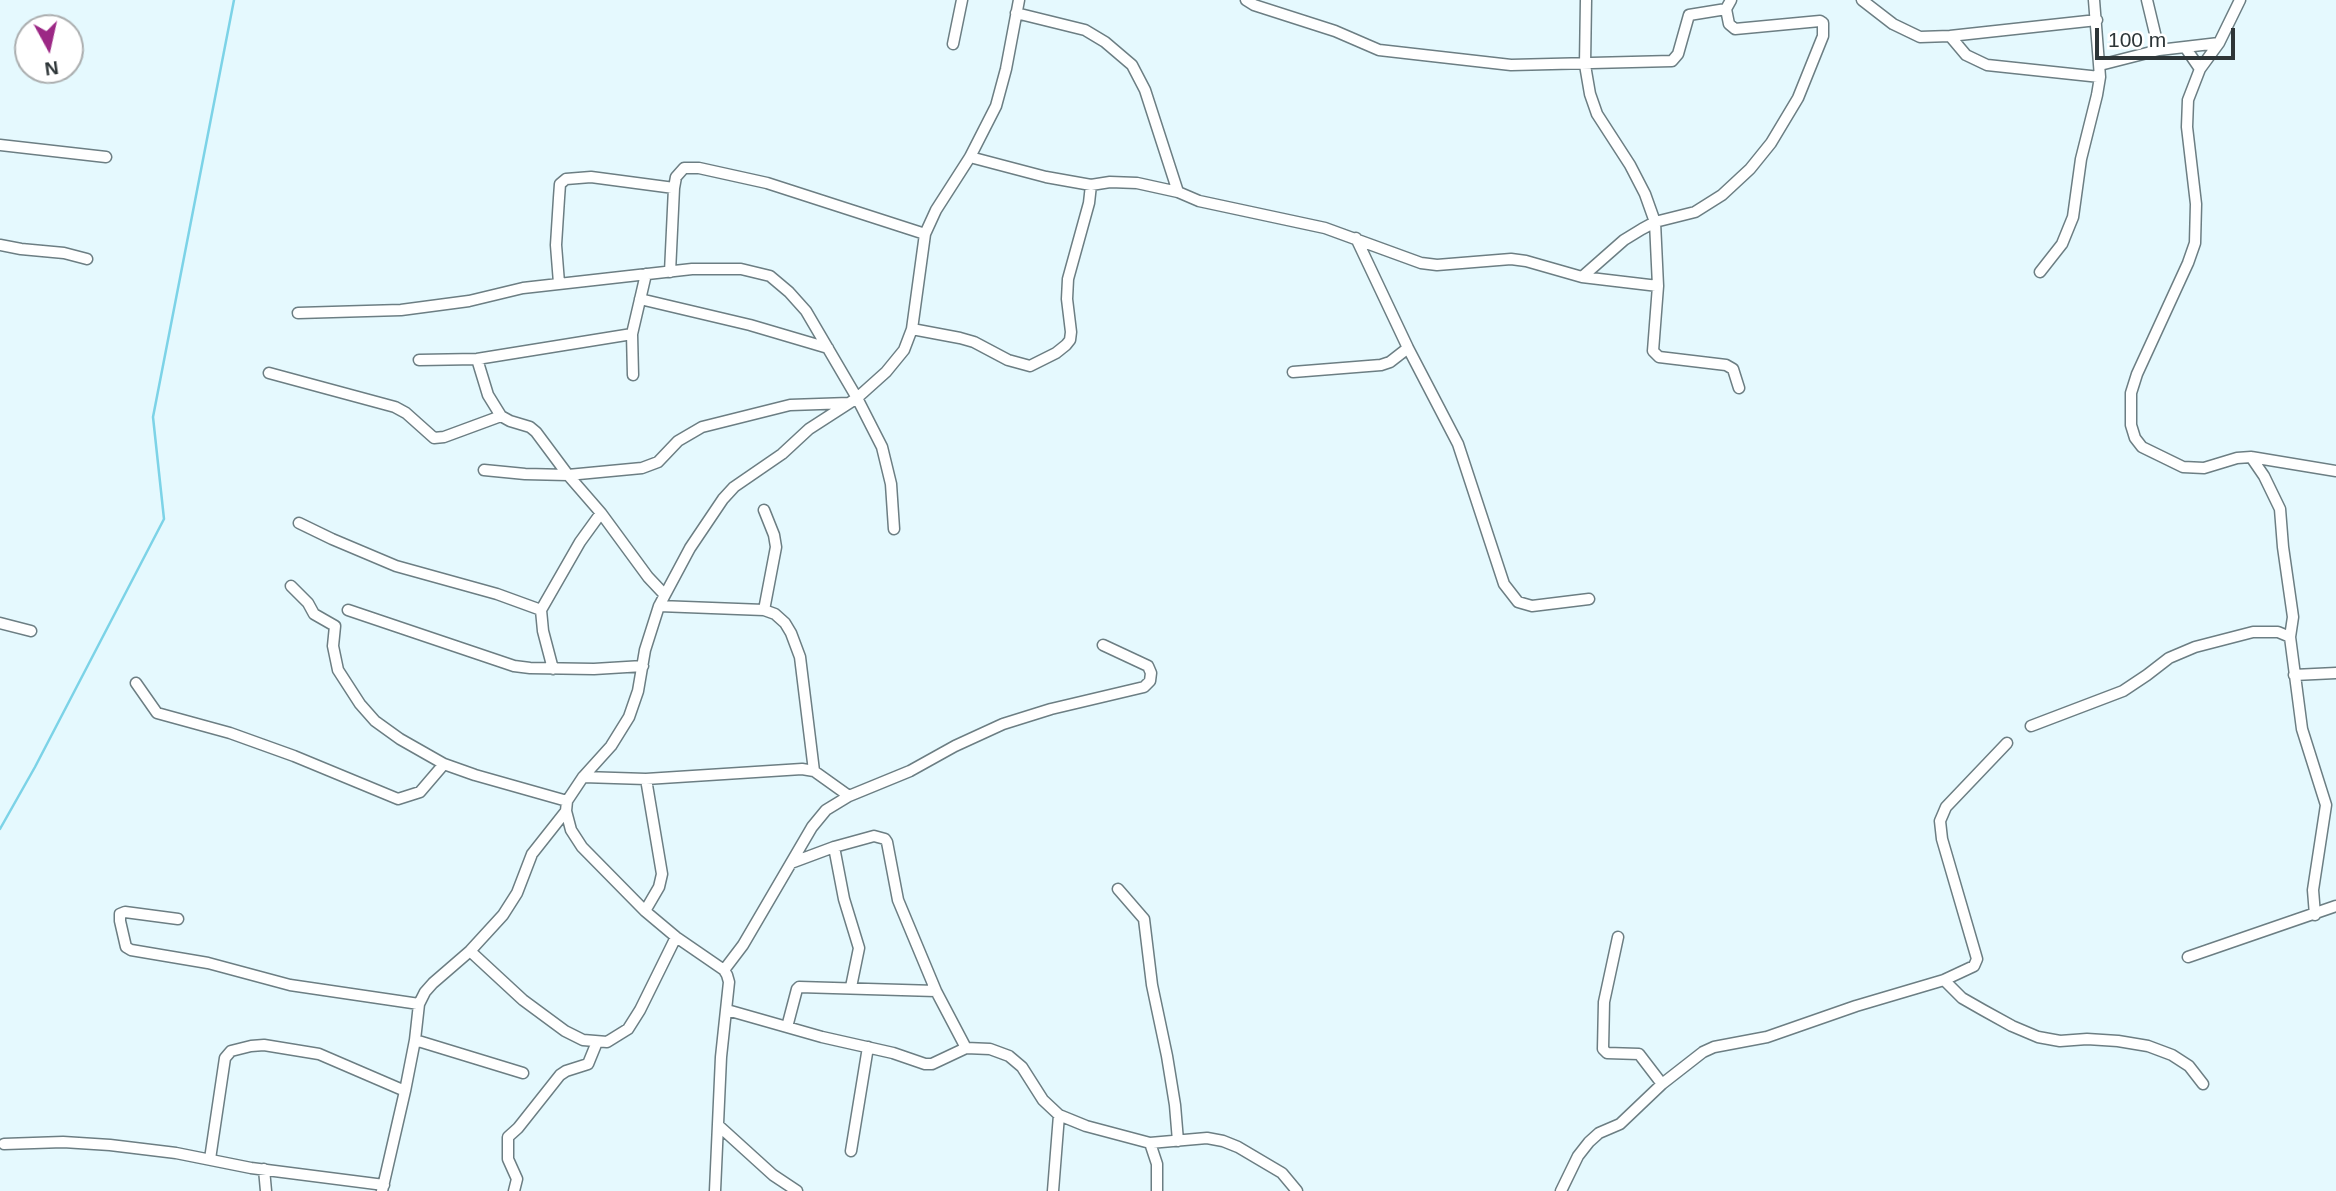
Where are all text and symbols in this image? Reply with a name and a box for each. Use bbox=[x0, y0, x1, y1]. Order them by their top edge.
north arrow bbox=[14, 14, 84, 84]
scale bar bbox=[2098, 14, 2238, 58]
text: 100 m bbox=[2108, 28, 2166, 51]
text: N bbox=[43, 57, 60, 80]

